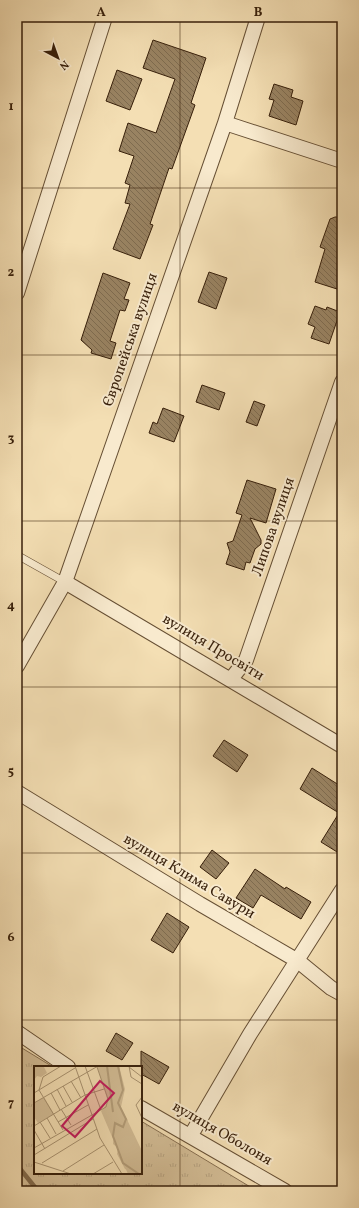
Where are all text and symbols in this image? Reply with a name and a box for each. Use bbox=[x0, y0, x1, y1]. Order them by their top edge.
text: A bbox=[96, 4, 106, 22]
text: B bbox=[254, 4, 263, 22]
north arrow bbox=[38, 38, 78, 78]
text: N bbox=[56, 56, 72, 73]
text: 1 bbox=[8, 98, 14, 116]
text: 2 bbox=[8, 264, 15, 282]
street label: Європейська вулиця bbox=[98, 270, 164, 410]
text: 3 bbox=[8, 430, 15, 448]
street label: Липова вулиця bbox=[247, 475, 301, 579]
text: 4 bbox=[7, 597, 15, 615]
street label: вулиця Просвіти bbox=[158, 609, 268, 687]
text: 5 bbox=[8, 763, 14, 781]
street label: вулиця Клима Савури bbox=[119, 829, 259, 925]
text: 6 bbox=[7, 929, 15, 947]
inset map bbox=[34, 1066, 142, 1174]
text: 7 bbox=[8, 1095, 14, 1113]
street label: вулиця Оболоня bbox=[168, 1097, 276, 1171]

